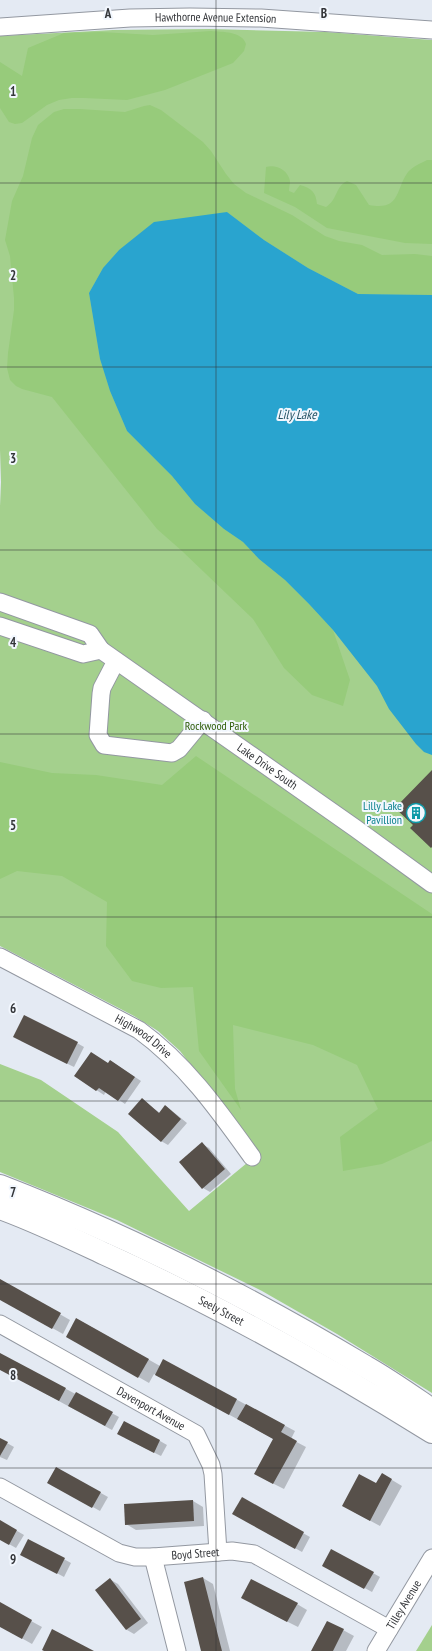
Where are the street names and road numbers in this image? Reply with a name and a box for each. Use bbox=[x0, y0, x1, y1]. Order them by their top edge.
street label: Hawthorne Avenue Extension bbox=[155, 9, 277, 26]
street label: Lake Drive South bbox=[234, 740, 301, 792]
street label: Highwood Drive bbox=[113, 1011, 175, 1061]
street label: Seely Street bbox=[196, 1292, 247, 1329]
street label: Davenport Avenue bbox=[114, 1383, 188, 1433]
street label: Boyd Street bbox=[171, 1544, 220, 1563]
street label: Tilley Avenue bbox=[383, 1577, 424, 1632]

